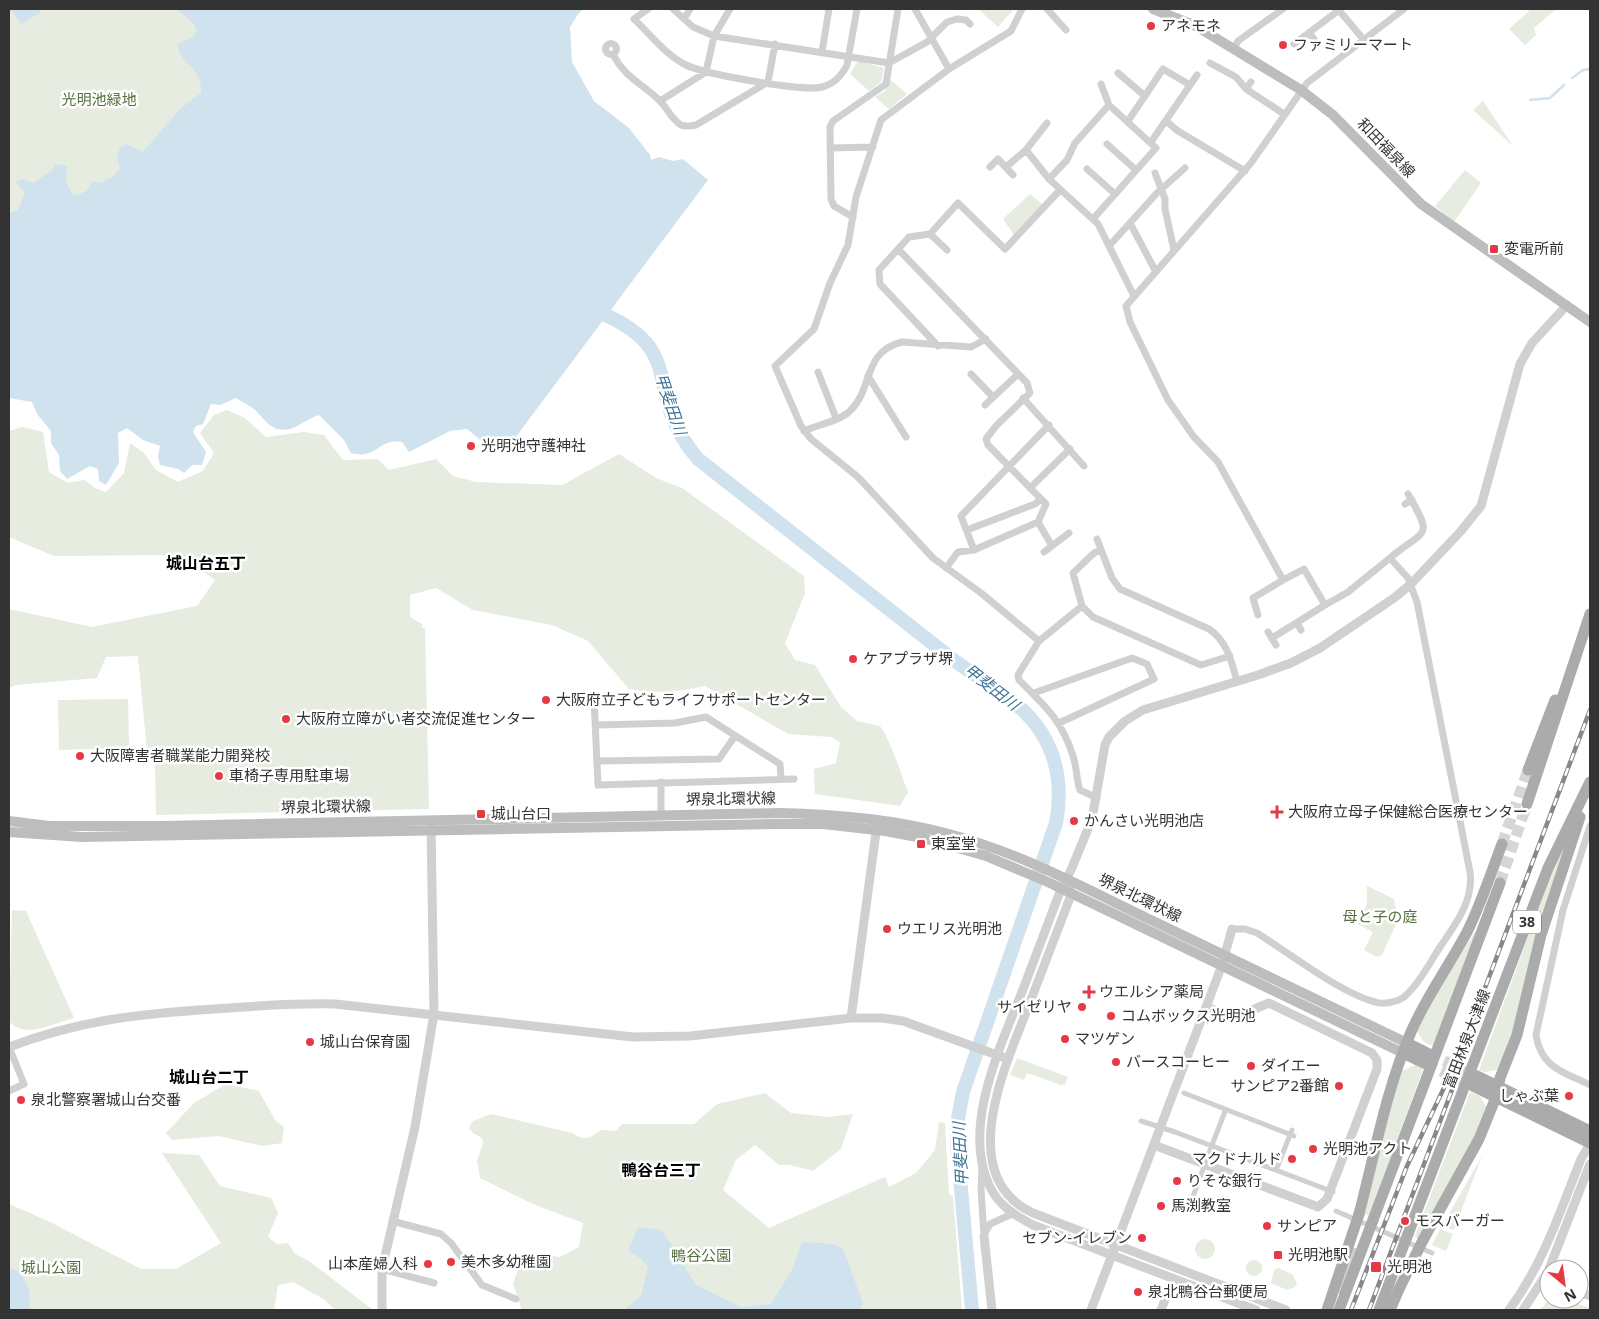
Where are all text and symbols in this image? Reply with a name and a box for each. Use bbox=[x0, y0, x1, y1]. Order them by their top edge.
place label: アネモネ bbox=[1161, 15, 1221, 35]
marker: アネモネ bbox=[1145, 20, 1157, 32]
place label: ファミリーマート bbox=[1293, 34, 1413, 54]
marker: ファミリーマート bbox=[1277, 39, 1289, 51]
park label: 光明池緑地 bbox=[61, 89, 137, 109]
street label: 和田福泉線 bbox=[1353, 113, 1420, 181]
place label: 変電所前 bbox=[1504, 238, 1564, 258]
marker: 変電所前 bbox=[1488, 243, 1500, 255]
water label: 甲斐田川 bbox=[650, 370, 692, 440]
place label: 光明池守護神社 bbox=[481, 435, 586, 455]
marker: 光明池守護神社 bbox=[465, 440, 477, 452]
district label: 城山台五丁 bbox=[166, 552, 246, 574]
place label: ケアプラザ堺 bbox=[863, 648, 953, 668]
marker: ケアプラザ堺 bbox=[847, 653, 859, 665]
water label: 甲斐田川 bbox=[960, 659, 1026, 717]
place label: 大阪府立子どもライフサポートセンター bbox=[556, 689, 826, 709]
marker: 大阪府立子どもライフサポートセンター bbox=[540, 694, 552, 706]
place label: 大阪府立障がい者交流促進センター bbox=[296, 708, 536, 728]
marker: 大阪府立障がい者交流促進センター bbox=[280, 713, 292, 725]
place label: 大阪障害者職業能力開発校 bbox=[90, 745, 270, 765]
marker: 大阪障害者職業能力開発校 bbox=[74, 750, 86, 762]
place label: 車椅子専用駐車場 bbox=[229, 765, 349, 785]
marker: 車椅子専用駐車場 bbox=[213, 770, 225, 782]
street label: 堺泉北環状線 bbox=[686, 787, 776, 809]
street label: 堺泉北環状線 bbox=[281, 795, 371, 817]
place label: 大阪府立母子保健総合医療センター bbox=[1288, 801, 1528, 821]
place label: 城山台口 bbox=[491, 803, 551, 823]
marker: 大阪府立母子保健総合医療センター bbox=[1270, 805, 1284, 819]
marker: 城山台口 bbox=[475, 808, 487, 820]
place label: かんさい光明池店 bbox=[1084, 810, 1204, 830]
marker: かんさい光明池店 bbox=[1068, 815, 1080, 827]
place label: 東室堂 bbox=[931, 833, 976, 853]
marker: 東室堂 bbox=[915, 838, 927, 850]
street label: 堺泉北環状線 bbox=[1096, 868, 1185, 926]
park label: 母と子の庭 bbox=[1342, 906, 1418, 926]
road number: 38 bbox=[1513, 910, 1541, 934]
place label: ウエリス光明池 bbox=[897, 918, 1002, 938]
marker: ウエリス光明池 bbox=[881, 923, 893, 935]
place label: ウエルシア薬局 bbox=[1099, 981, 1204, 1001]
marker: ウエルシア薬局 bbox=[1083, 986, 1095, 998]
street label: 富田林泉大津線 bbox=[1438, 986, 1494, 1091]
place label: サイゼリヤ bbox=[997, 996, 1072, 1016]
marker: サイゼリヤ bbox=[1076, 1001, 1088, 1013]
place label: コムボックス光明池 bbox=[1121, 1005, 1256, 1025]
marker: コムボックス光明池 bbox=[1105, 1010, 1117, 1022]
place label: マツゲン bbox=[1075, 1028, 1135, 1048]
place label: 城山台保育園 bbox=[320, 1031, 410, 1051]
marker: マツゲン bbox=[1059, 1033, 1071, 1045]
marker: 城山台保育園 bbox=[304, 1036, 316, 1048]
place label: バースコーヒー bbox=[1126, 1051, 1230, 1071]
place label: ダイエー bbox=[1261, 1055, 1321, 1075]
marker: バースコーヒー bbox=[1110, 1056, 1122, 1068]
marker: ダイエー bbox=[1245, 1060, 1257, 1072]
district label: 城山台二丁 bbox=[169, 1066, 249, 1088]
place label: サンピア2番館 bbox=[1230, 1075, 1329, 1095]
marker: サンピア2番館 bbox=[1333, 1080, 1345, 1092]
place label: しゃぶ葉 bbox=[1499, 1085, 1559, 1105]
place label: 泉北警察署城山台交番 bbox=[31, 1089, 181, 1109]
marker: しゃぶ葉 bbox=[1563, 1090, 1575, 1102]
marker: 泉北警察署城山台交番 bbox=[15, 1094, 27, 1106]
water label: 甲斐田川 bbox=[947, 1119, 973, 1187]
place label: 光明池アクト bbox=[1323, 1138, 1412, 1158]
marker: 光明池アクト bbox=[1307, 1143, 1319, 1155]
place label: マクドナルド bbox=[1192, 1148, 1282, 1168]
marker: マクドナルド bbox=[1286, 1153, 1298, 1165]
district label: 鴨谷台三丁 bbox=[621, 1159, 701, 1181]
place label: りそな銀行 bbox=[1187, 1170, 1262, 1190]
marker: りそな銀行 bbox=[1171, 1175, 1183, 1187]
place label: 馬渕教室 bbox=[1171, 1195, 1231, 1215]
marker: 馬渕教室 bbox=[1155, 1200, 1167, 1212]
place label: モスバーガー bbox=[1415, 1210, 1505, 1230]
place label: サンピア bbox=[1277, 1215, 1337, 1235]
marker: モスバーガー bbox=[1399, 1215, 1411, 1227]
marker: サンピア bbox=[1261, 1220, 1273, 1232]
place label: セブン-イレブン bbox=[1022, 1227, 1132, 1247]
marker: セブン-イレブン bbox=[1136, 1232, 1148, 1244]
place label: 光明池駅 bbox=[1288, 1244, 1348, 1264]
park label: 鴨谷公園 bbox=[671, 1245, 731, 1265]
marker: 光明池駅 bbox=[1272, 1249, 1284, 1261]
place label: 美木多幼稚園 bbox=[461, 1251, 551, 1271]
place label: 山本産婦人科 bbox=[328, 1253, 418, 1273]
marker: 美木多幼稚園 bbox=[445, 1256, 457, 1268]
place label: 光明池 bbox=[1387, 1256, 1432, 1276]
park label: 城山公園 bbox=[21, 1257, 81, 1277]
marker: 山本産婦人科 bbox=[422, 1258, 434, 1270]
north arrow bbox=[1539, 1259, 1589, 1309]
marker: 光明池 bbox=[1369, 1260, 1383, 1274]
place label: 泉北鴨谷台郵便局 bbox=[1148, 1281, 1268, 1301]
text: N bbox=[1561, 1285, 1580, 1307]
marker: 泉北鴨谷台郵便局 bbox=[1132, 1286, 1144, 1298]

